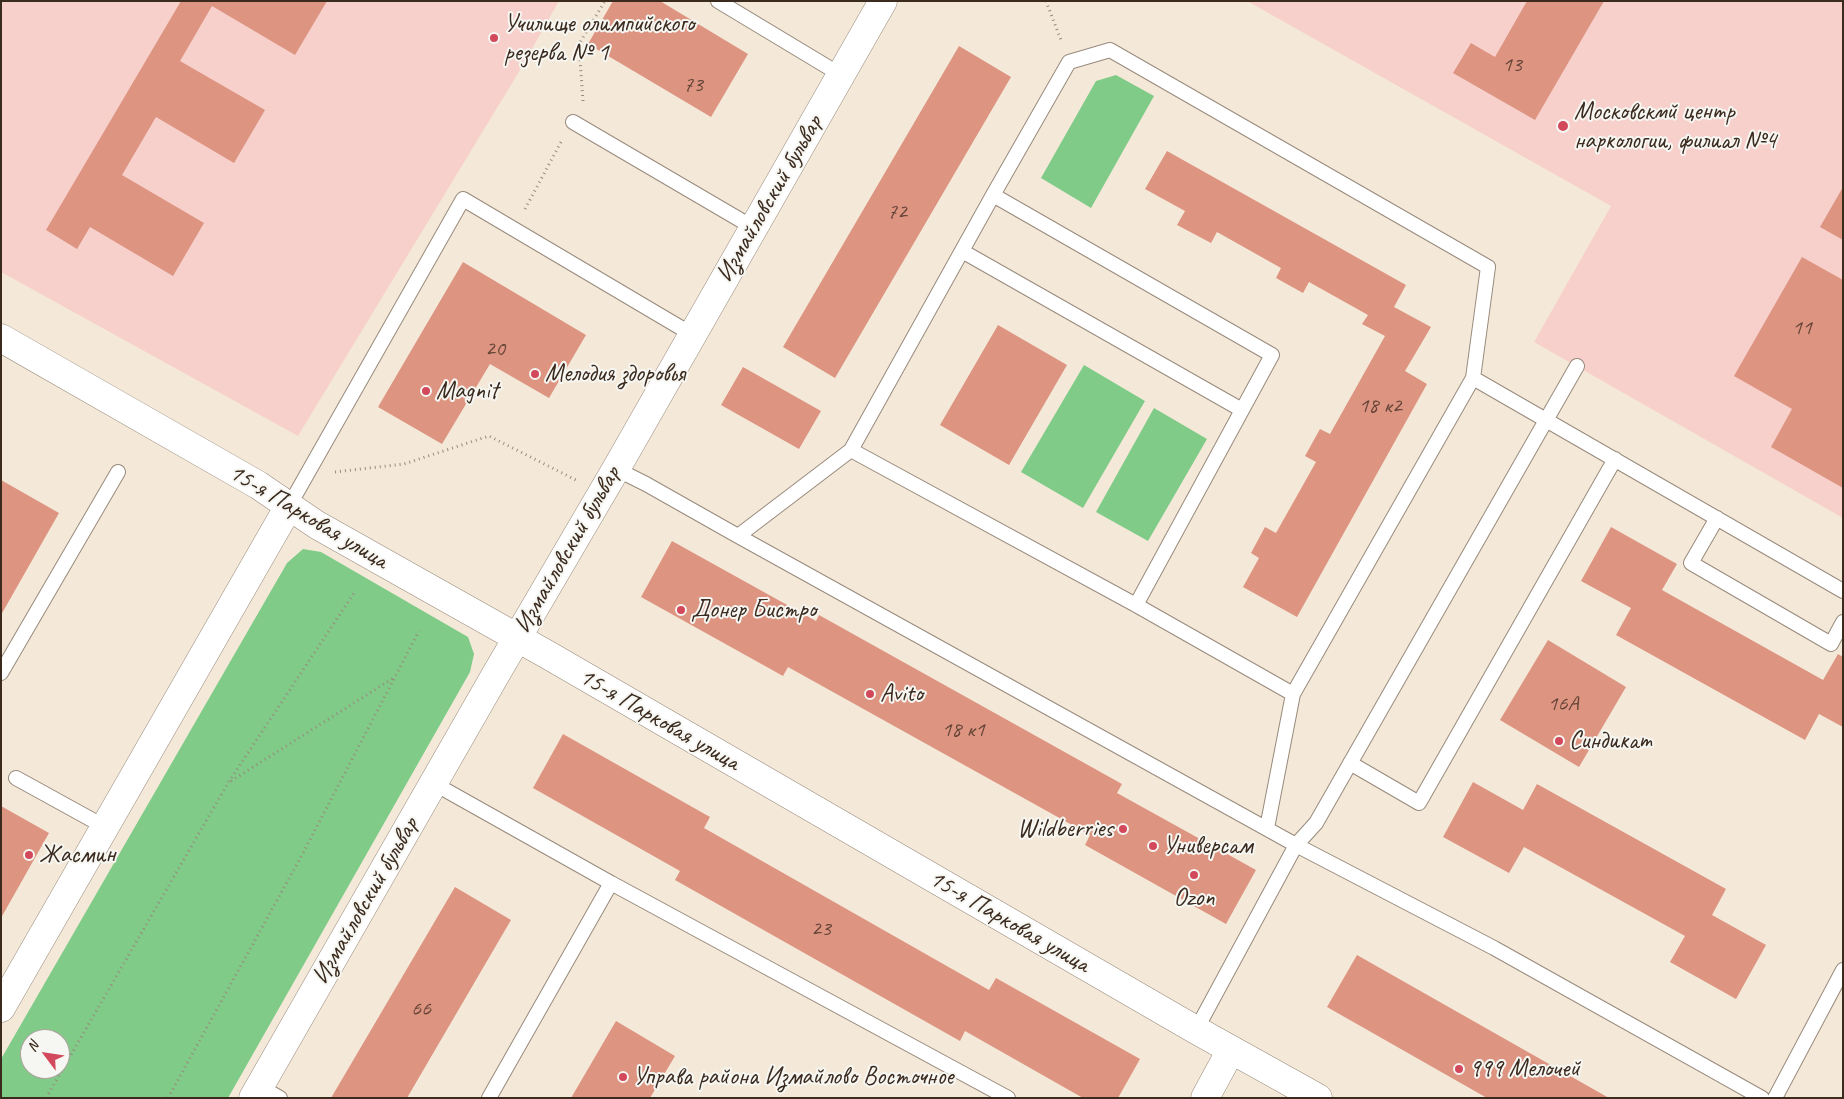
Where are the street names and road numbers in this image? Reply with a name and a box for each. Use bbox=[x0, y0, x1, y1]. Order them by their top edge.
street label: Измайловский бульвар bbox=[710, 110, 830, 288]
street label: 15-я Парковая улица bbox=[223, 458, 393, 576]
street label: Измайловский бульвар bbox=[508, 461, 628, 639]
street label: 15-я Парковая улица bbox=[573, 662, 745, 778]
street label: Измайловский бульвар bbox=[306, 812, 426, 990]
street label: 15-я Парковая улица bbox=[923, 864, 1095, 980]

